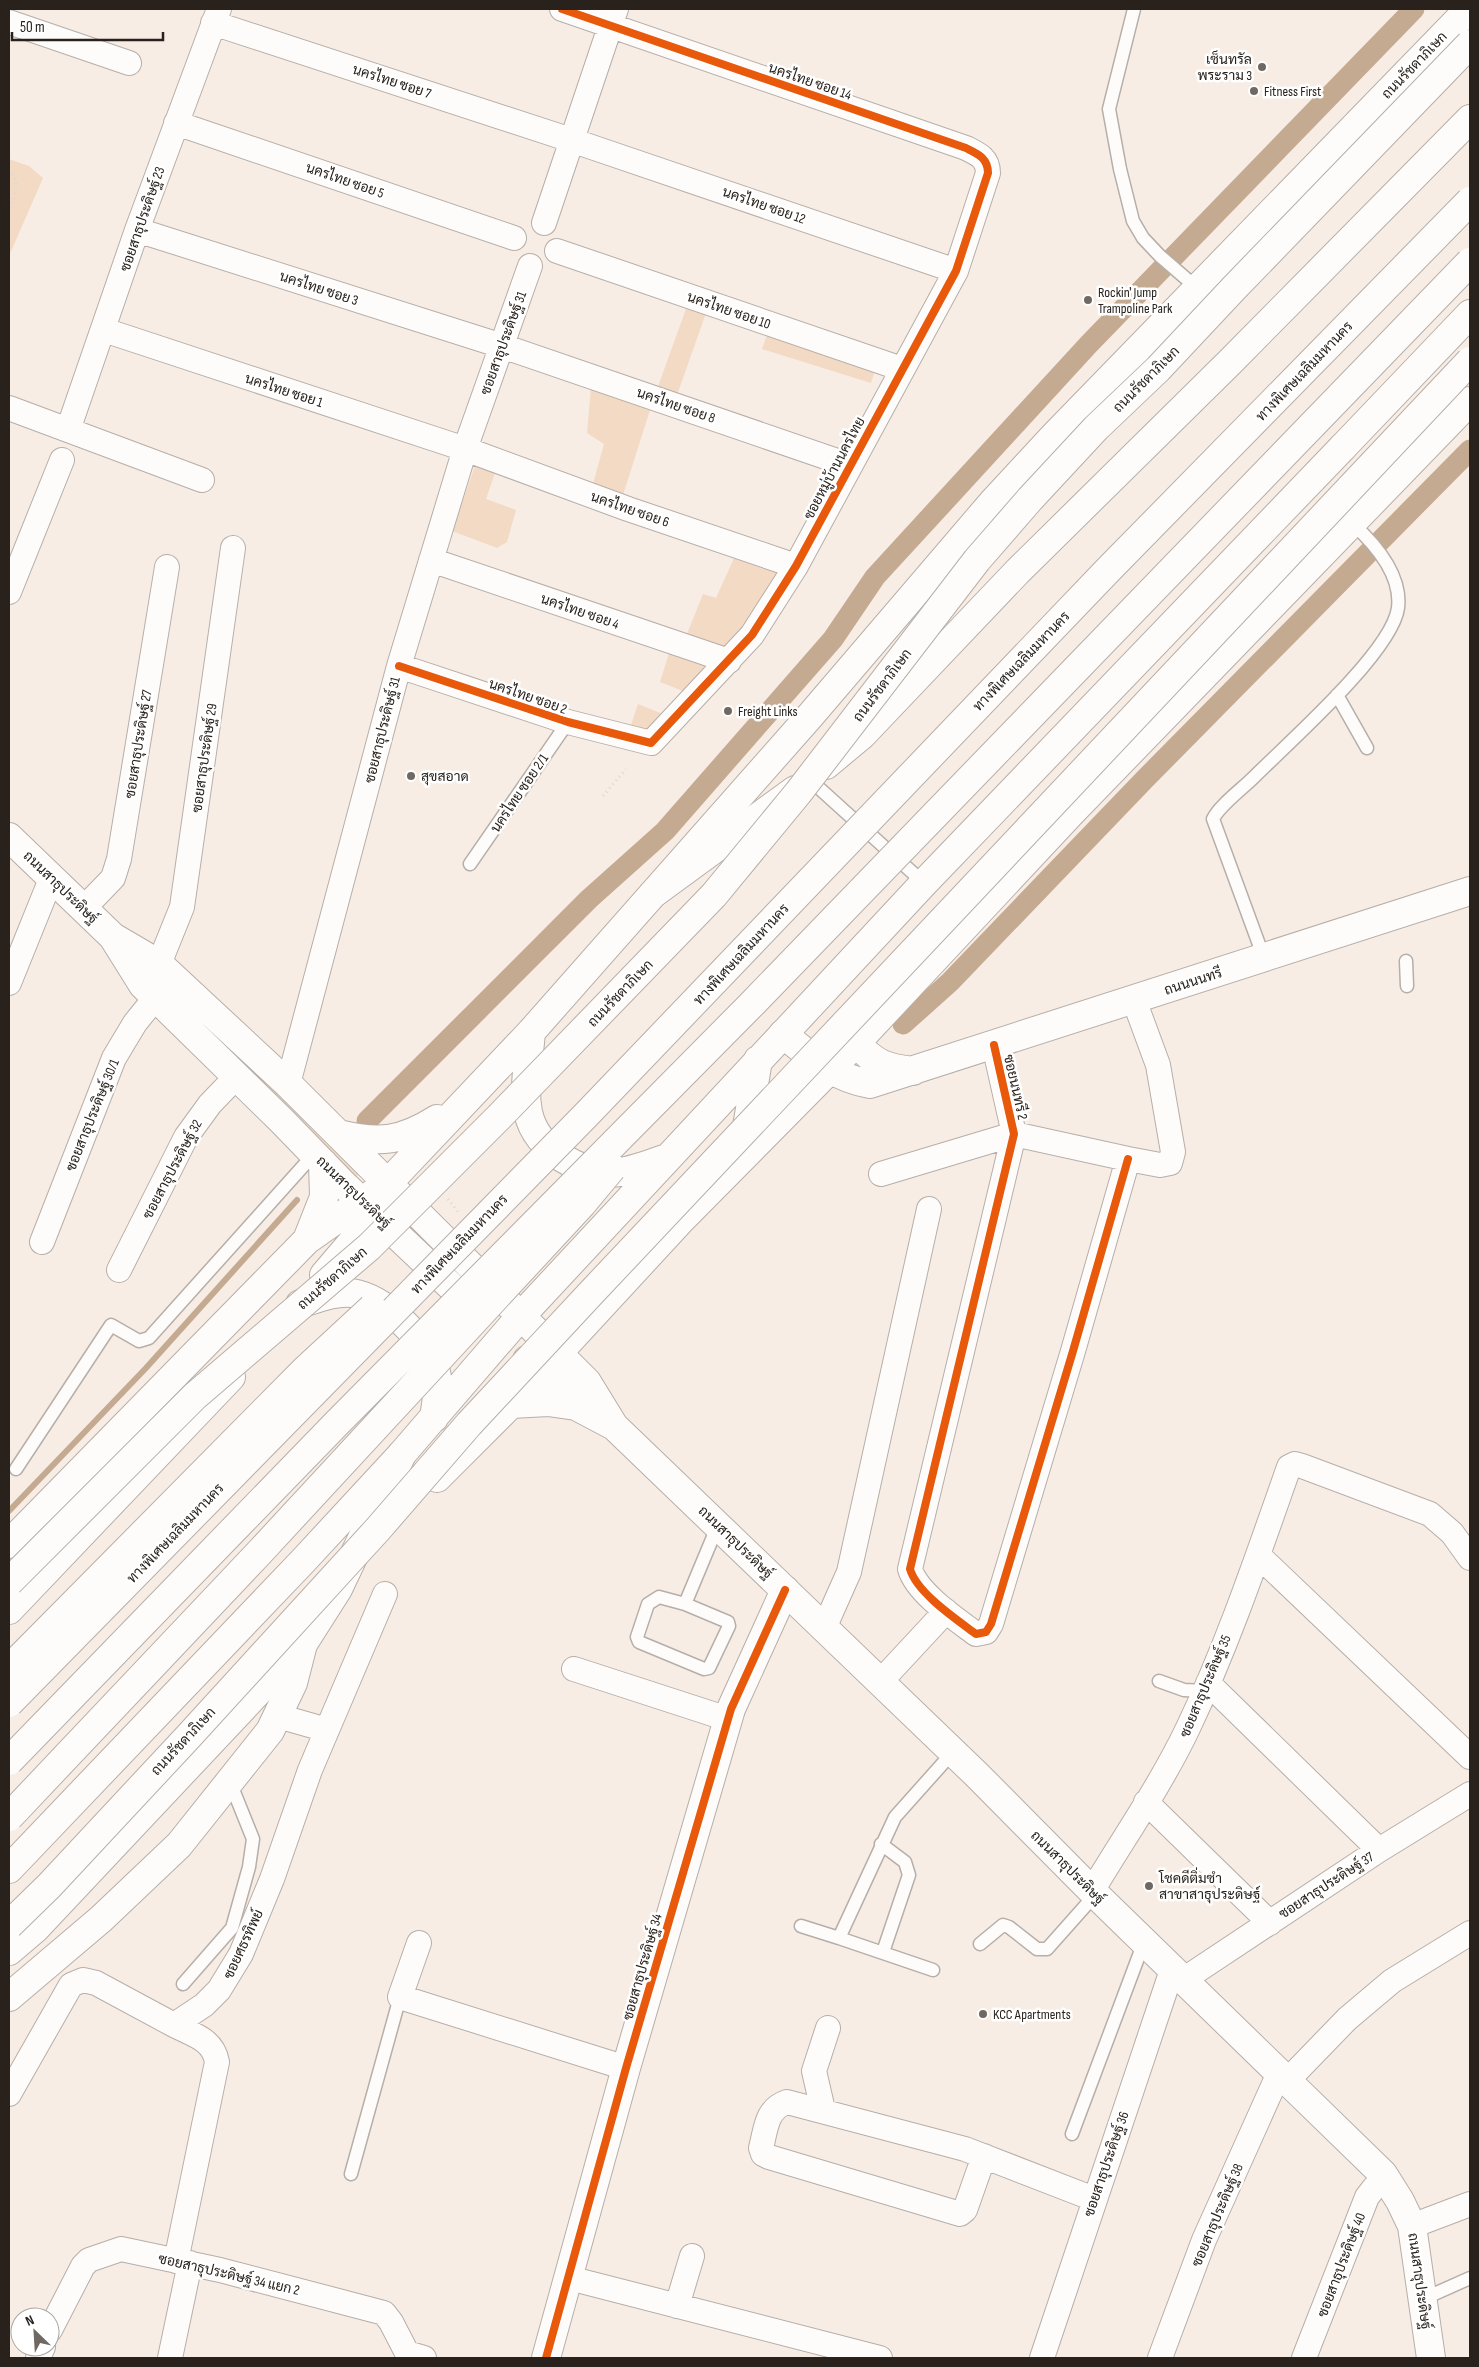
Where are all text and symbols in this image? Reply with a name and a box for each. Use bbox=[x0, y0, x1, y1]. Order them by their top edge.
scale bar bbox=[12, 10, 164, 42]
text: 50 m bbox=[20, 18, 45, 37]
street label: ถนนรัชดาภิเษก bbox=[1378, 28, 1451, 102]
place label: เซ็นทรัล พระราม 3 bbox=[1197, 50, 1252, 84]
street label: นครไทย ซอย 14 bbox=[766, 59, 854, 104]
street label: นครไทย ซอย 7 bbox=[350, 61, 434, 102]
marker: เซ็นทรัล พระราม 3 bbox=[1256, 61, 1268, 73]
place label: Fitness First bbox=[1264, 83, 1321, 100]
marker: Fitness First bbox=[1248, 85, 1260, 97]
street label: นครไทย ซอย 5 bbox=[303, 159, 387, 202]
street label: ซอยสาธุประดิษฐ์ 23 bbox=[116, 164, 169, 274]
street label: นครไทย ซอย 12 bbox=[720, 183, 808, 228]
street label: นครไทย ซอย 3 bbox=[277, 268, 361, 309]
place label: Rockin' Jump Trampoline Park bbox=[1098, 284, 1173, 317]
street label: นครไทย ซอย 10 bbox=[685, 288, 773, 333]
street label: ซอยสาธุประดิษฐ์ 31 bbox=[476, 289, 531, 398]
marker: Rockin' Jump Trampoline Park bbox=[1082, 294, 1094, 306]
street label: ทางพิเศษเฉลิมมหานคร bbox=[1252, 318, 1357, 425]
street label: ถนนรัชดาภิเษก bbox=[1110, 343, 1183, 416]
street label: นครไทย ซอย 1 bbox=[243, 370, 325, 411]
street label: นครไทย ซอย 8 bbox=[634, 384, 717, 427]
street label: ซอยหมู่บ้านนครไทย bbox=[799, 413, 870, 523]
street label: นครไทย ซอย 6 bbox=[588, 488, 671, 531]
street label: นครไทย ซอย 4 bbox=[538, 590, 621, 633]
street label: ทางพิเศษเฉลิมมหานคร bbox=[969, 608, 1074, 715]
street label: ถนนรัชดาภิเษก bbox=[849, 646, 915, 725]
street label: ซอยสาธุประดิษฐ์ 31 bbox=[360, 675, 405, 785]
street label: นครไทย ซอย 2 bbox=[486, 675, 570, 718]
street label: ซอยสาธุประดิษฐ์ 27 bbox=[121, 688, 157, 800]
street label: ซอยสาธุประดิษฐ์ 29 bbox=[187, 702, 222, 814]
place label: Freight Links bbox=[738, 703, 797, 720]
marker: Freight Links bbox=[722, 705, 734, 717]
street label: นครไทย ซอย 2/1 bbox=[487, 751, 552, 836]
place label: สุขสอาด bbox=[421, 768, 469, 786]
marker: สุขสอาด bbox=[405, 770, 417, 782]
street label: ถนนสาธุประดิษฐ์ bbox=[19, 847, 102, 928]
street label: ทางพิเศษเฉลิมมหานคร bbox=[690, 900, 793, 1008]
street label: ถนนรัชดาภิเษก bbox=[584, 956, 657, 1030]
street label: ถนนนนทรี bbox=[1162, 963, 1224, 999]
street label: ซอยนนทรี 2 bbox=[1000, 1053, 1032, 1122]
street label: ซอยสาธุประดิษฐ์ 30/1 bbox=[61, 1056, 124, 1174]
street label: ซอยสาธุประดิษฐ์ 32 bbox=[138, 1116, 207, 1222]
street label: ถนนสาธุประดิษฐ์ bbox=[312, 1152, 395, 1233]
street label: ทางพิเศษเฉลิมมหานคร bbox=[407, 1191, 512, 1298]
street label: ถนนรัชดาภิเษก bbox=[294, 1243, 371, 1313]
street label: ทางพิเศษเฉลิมมหานคร bbox=[123, 1480, 228, 1587]
street label: ถนนสาธุประดิษฐ์ bbox=[694, 1502, 777, 1583]
street label: ซอยสาธุประดิษฐ์ 35 bbox=[1175, 1632, 1236, 1740]
street label: ถนนรัชดาภิเษก bbox=[148, 1704, 219, 1779]
street label: ถนนสาธุประดิษฐ์ bbox=[1027, 1826, 1109, 1908]
street label: ซอยสาธุประดิษฐ์ 37 bbox=[1275, 1847, 1378, 1923]
place label: โชคดีติ่มซำ สาขาสาธุประดิษฐ์ bbox=[1158, 1867, 1260, 1904]
marker: โชคดีติ่มซำ สาขาสาธุประดิษฐ์ bbox=[1143, 1880, 1155, 1892]
street label: ซอยศธรทิพย์ bbox=[219, 1906, 267, 1982]
street label: ซอยสาธุประดิษฐ์ 34 bbox=[618, 1911, 667, 2023]
place label: KCC Apartments bbox=[993, 2006, 1071, 2023]
marker: KCC Apartments bbox=[977, 2008, 989, 2020]
street label: ซอยสาธุประดิษฐ์ 36 bbox=[1080, 2109, 1133, 2219]
street label: ซอยสาธุประดิษฐ์ 38 bbox=[1187, 2161, 1248, 2270]
street label: ซอยสาธุประดิษฐ์ 40 bbox=[1313, 2210, 1370, 2320]
street label: ถนนสาธุประดิษฐ์ bbox=[1403, 2232, 1436, 2331]
street label: ซอยสาธุประดิษฐ์ 34 แยก 2 bbox=[156, 2249, 302, 2300]
north arrow bbox=[10, 2307, 60, 2357]
text: N bbox=[23, 2311, 37, 2330]

